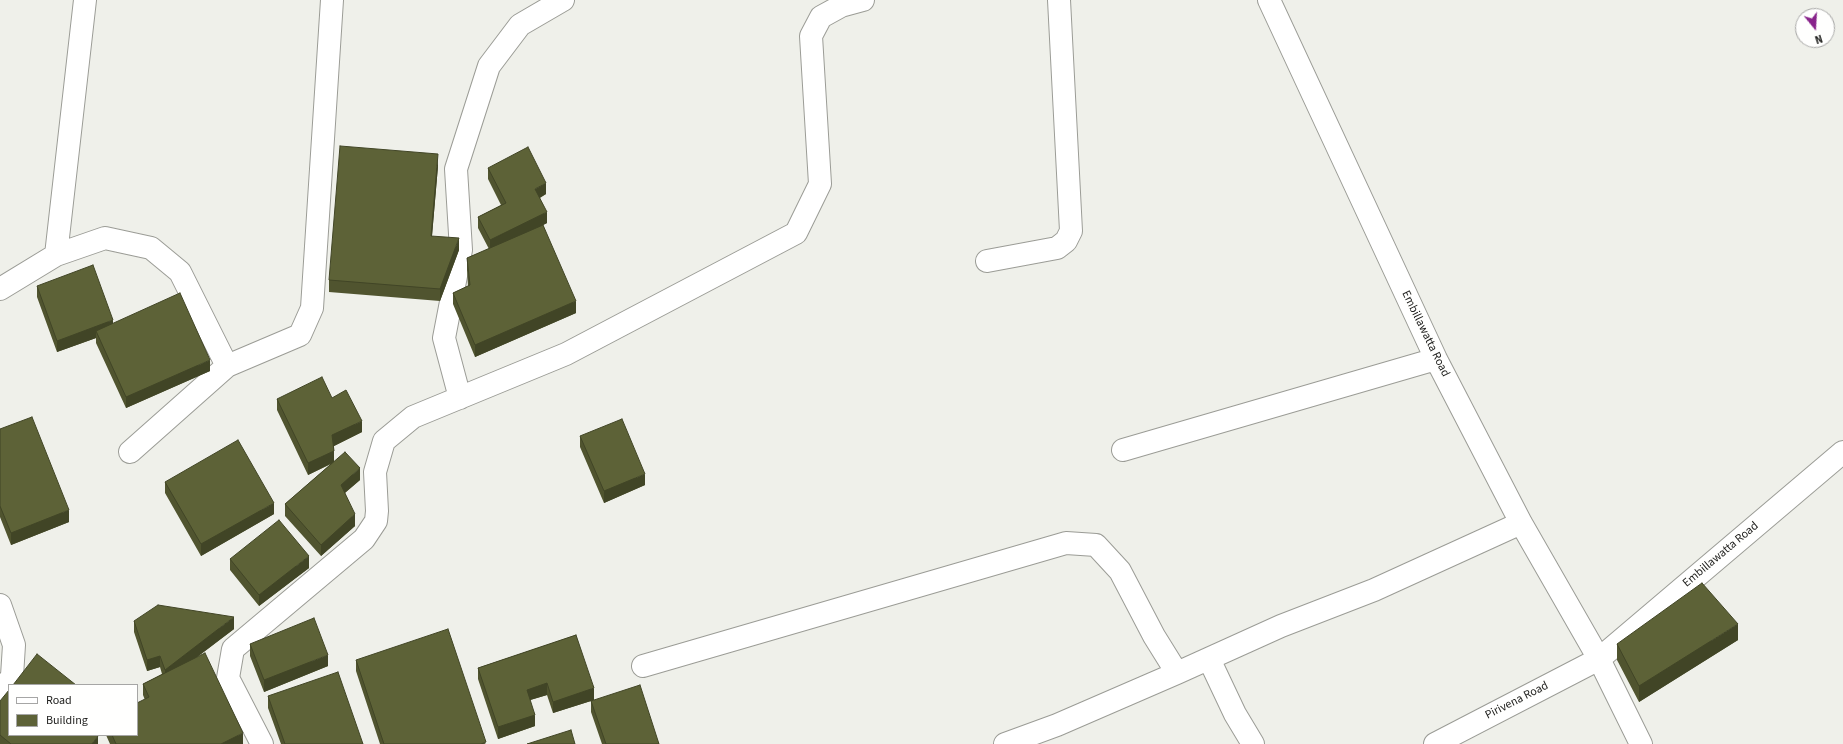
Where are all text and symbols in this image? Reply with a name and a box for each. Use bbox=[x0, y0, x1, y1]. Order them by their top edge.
north arrow bbox=[1795, 8, 1835, 48]
text: N bbox=[1813, 31, 1824, 47]
street label: Embillawatta Road bbox=[1398, 288, 1452, 380]
street label: Embillawatta Road bbox=[1680, 519, 1762, 591]
street label: Pirivena Road bbox=[1483, 679, 1551, 723]
legend bbox=[8, 684, 138, 736]
text: Road bbox=[46, 692, 72, 709]
text: Building bbox=[46, 712, 88, 729]

